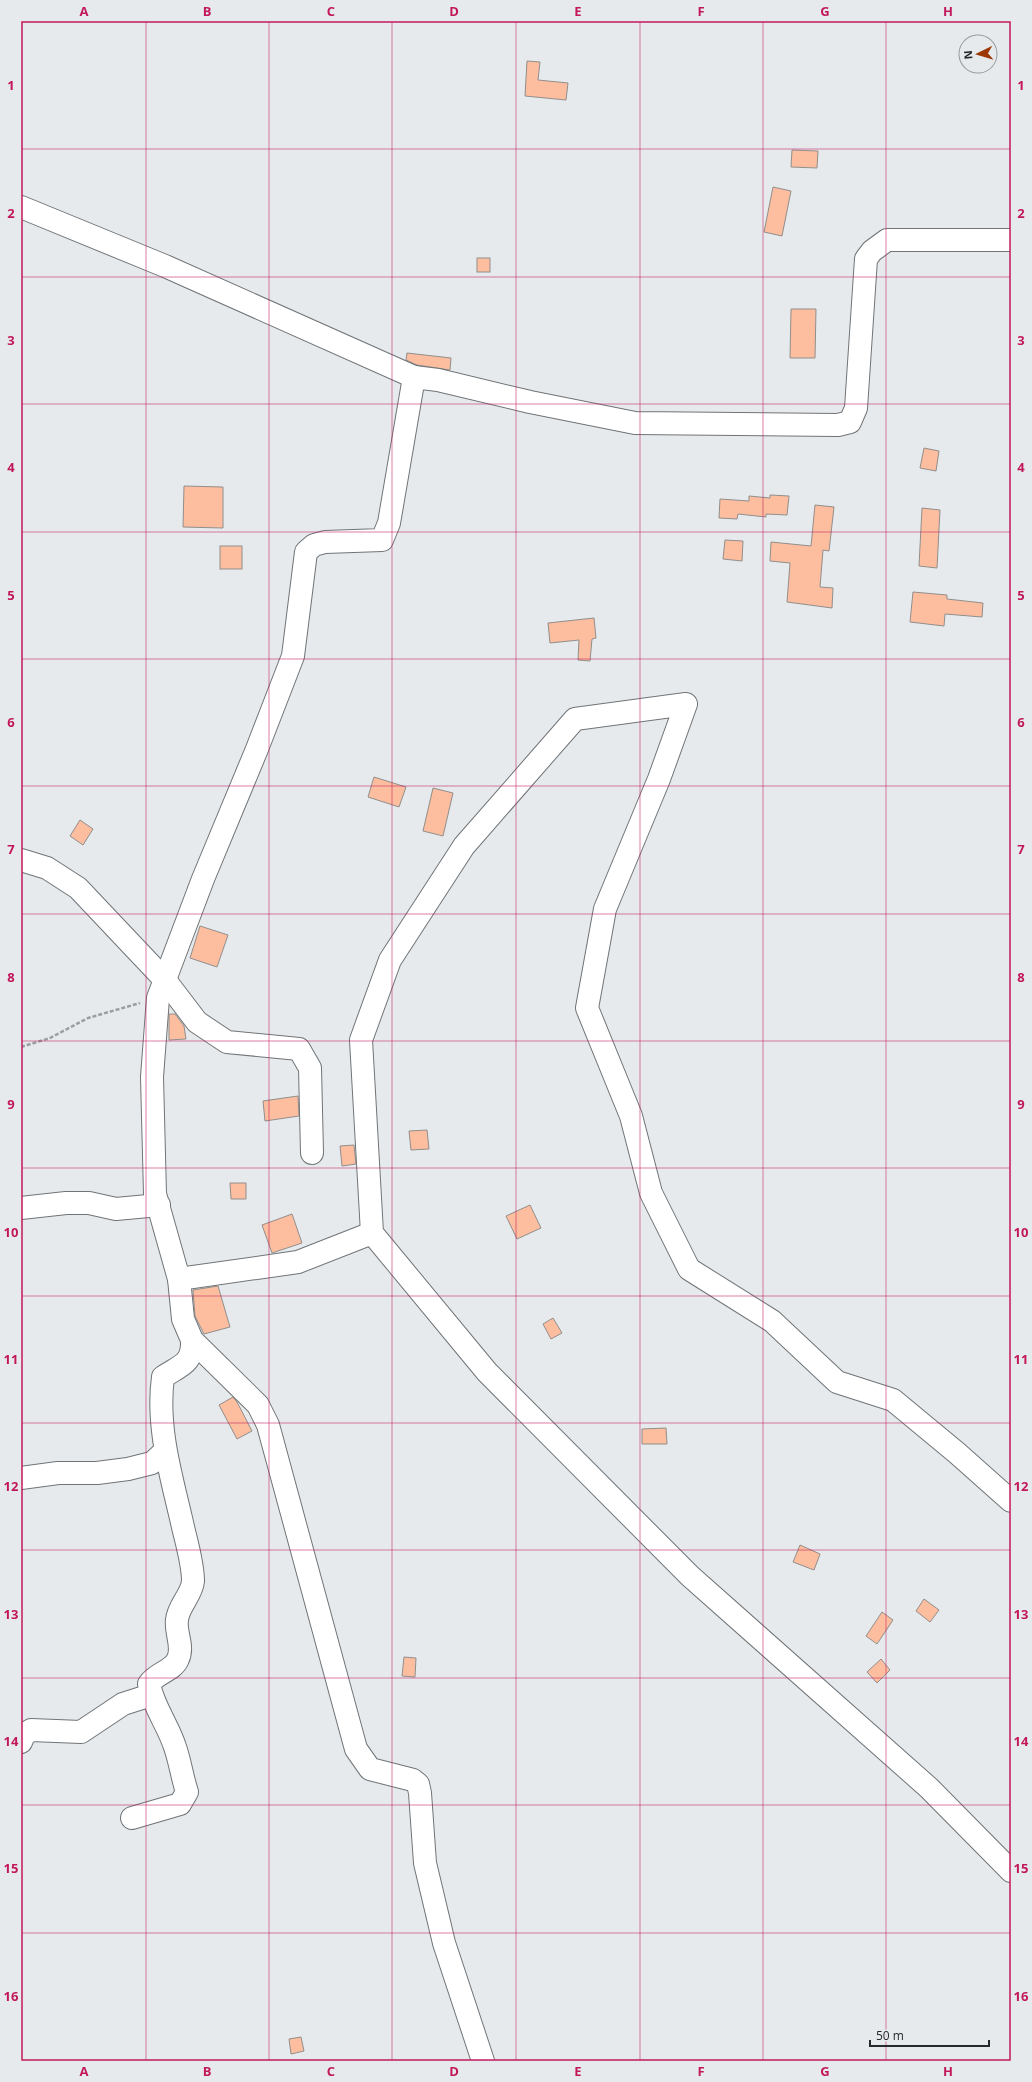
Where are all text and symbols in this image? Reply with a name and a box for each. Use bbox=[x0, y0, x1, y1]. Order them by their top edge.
text: A bbox=[80, 2, 89, 20]
text: B bbox=[203, 2, 212, 20]
text: C bbox=[327, 2, 335, 20]
text: D bbox=[449, 2, 459, 20]
text: E bbox=[574, 2, 582, 20]
text: F bbox=[697, 2, 705, 20]
text: G bbox=[820, 2, 830, 20]
text: H bbox=[943, 2, 953, 20]
north arrow bbox=[958, 34, 998, 74]
text: N bbox=[960, 50, 975, 60]
text: 1 bbox=[7, 76, 15, 94]
text: 1 bbox=[1017, 76, 1025, 94]
text: 2 bbox=[7, 204, 15, 222]
text: 2 bbox=[1017, 204, 1025, 222]
text: 3 bbox=[7, 331, 15, 349]
text: 3 bbox=[1017, 331, 1025, 349]
text: 4 bbox=[7, 458, 15, 476]
text: 4 bbox=[1017, 458, 1025, 476]
text: 5 bbox=[7, 586, 15, 604]
text: 5 bbox=[1017, 586, 1025, 604]
text: 6 bbox=[7, 713, 15, 731]
text: 6 bbox=[1017, 713, 1025, 731]
text: 7 bbox=[7, 840, 15, 858]
text: 7 bbox=[1017, 840, 1025, 858]
text: 8 bbox=[7, 968, 15, 986]
text: 8 bbox=[1017, 968, 1025, 986]
text: 9 bbox=[7, 1095, 15, 1113]
text: 9 bbox=[1017, 1095, 1025, 1113]
text: 10 bbox=[4, 1223, 18, 1241]
text: 10 bbox=[1014, 1223, 1028, 1241]
text: 11 bbox=[4, 1350, 18, 1368]
text: 11 bbox=[1014, 1350, 1028, 1368]
text: 12 bbox=[4, 1477, 19, 1495]
text: 12 bbox=[1014, 1477, 1029, 1495]
text: 13 bbox=[4, 1605, 18, 1623]
text: 13 bbox=[1014, 1605, 1028, 1623]
text: 14 bbox=[4, 1732, 19, 1750]
text: 14 bbox=[1014, 1732, 1029, 1750]
text: 15 bbox=[4, 1859, 18, 1877]
text: 15 bbox=[1014, 1859, 1028, 1877]
text: 16 bbox=[4, 1987, 19, 2005]
text: 16 bbox=[1014, 1987, 1029, 2005]
scale bar bbox=[870, 2022, 989, 2048]
text: 50 m bbox=[876, 2027, 904, 2044]
text: A bbox=[80, 2062, 89, 2080]
text: B bbox=[203, 2062, 212, 2080]
text: C bbox=[327, 2062, 335, 2080]
text: D bbox=[449, 2062, 459, 2080]
text: E bbox=[574, 2062, 582, 2080]
text: F bbox=[697, 2062, 705, 2080]
text: G bbox=[820, 2062, 830, 2080]
text: H bbox=[943, 2062, 953, 2080]

